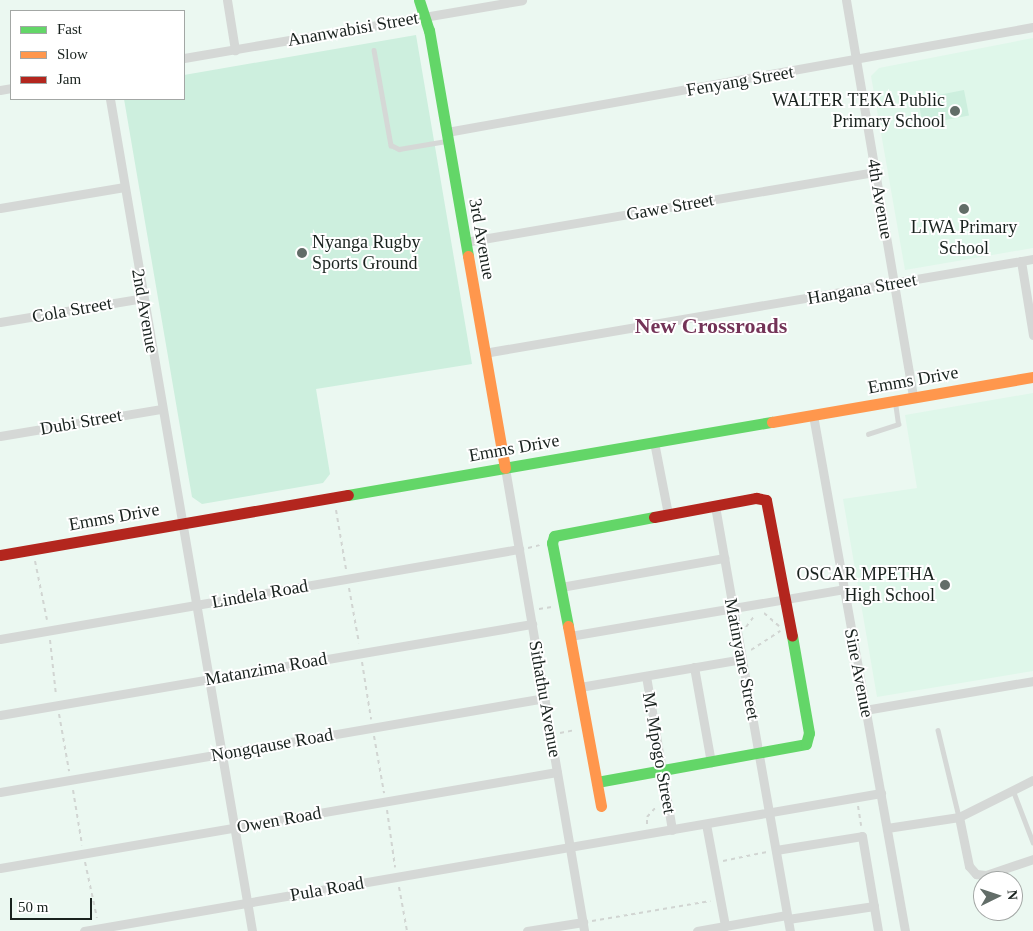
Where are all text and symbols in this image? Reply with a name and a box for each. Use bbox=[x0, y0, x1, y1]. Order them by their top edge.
street label: Ananwabisi Street bbox=[286, 7, 420, 51]
legend bbox=[10, 10, 185, 100]
text: Fast bbox=[57, 21, 82, 37]
text: Slow bbox=[57, 46, 88, 62]
street label: Fenyang Street bbox=[685, 61, 795, 101]
text: Jam bbox=[57, 71, 81, 87]
place label: WALTER TEKA Public Primary School bbox=[771, 90, 945, 132]
marker: WALTER TEKA Public Primary School bbox=[949, 105, 961, 117]
street label: 4th Avenue bbox=[862, 157, 898, 241]
street label: Gawe Street bbox=[625, 189, 715, 225]
street label: 3rd Avenue bbox=[464, 196, 500, 282]
marker: LIWA Primary School bbox=[958, 203, 970, 215]
place label: LIWA Primary School bbox=[910, 217, 1018, 260]
place label: Nyanga Rugby Sports Ground bbox=[312, 232, 420, 274]
marker: Nyanga Rugby Sports Ground bbox=[296, 247, 308, 259]
street label: 2nd Avenue bbox=[127, 267, 163, 355]
street label: Hangana Street bbox=[806, 269, 918, 309]
street label: Cola Street bbox=[30, 292, 114, 328]
district label: New Crossroads bbox=[635, 313, 787, 339]
street label: Emms Drive bbox=[866, 361, 960, 399]
street label: Dubi Street bbox=[39, 404, 123, 440]
street label: Emms Drive bbox=[467, 429, 561, 467]
street label: Emms Drive bbox=[67, 498, 161, 536]
place label: OSCAR MPETHA High School bbox=[796, 564, 935, 606]
street label: Lindela Road bbox=[210, 575, 310, 613]
marker: OSCAR MPETHA High School bbox=[939, 579, 951, 591]
street label: Matinyane Street bbox=[720, 596, 764, 722]
street label: Sine Avenue bbox=[840, 626, 878, 720]
street label: Sithathu Avenue bbox=[524, 638, 566, 760]
street label: Matanzima Road bbox=[203, 648, 329, 690]
street label: M. Mpogo Street bbox=[638, 690, 680, 816]
street label: Nongqause Road bbox=[209, 724, 335, 766]
street label: Owen Road bbox=[235, 802, 323, 838]
north arrow bbox=[973, 871, 1023, 921]
street label: Pula Road bbox=[288, 872, 366, 906]
scale bar bbox=[12, 888, 95, 920]
text: N bbox=[1005, 889, 1020, 901]
text: 50 m bbox=[18, 899, 48, 915]

